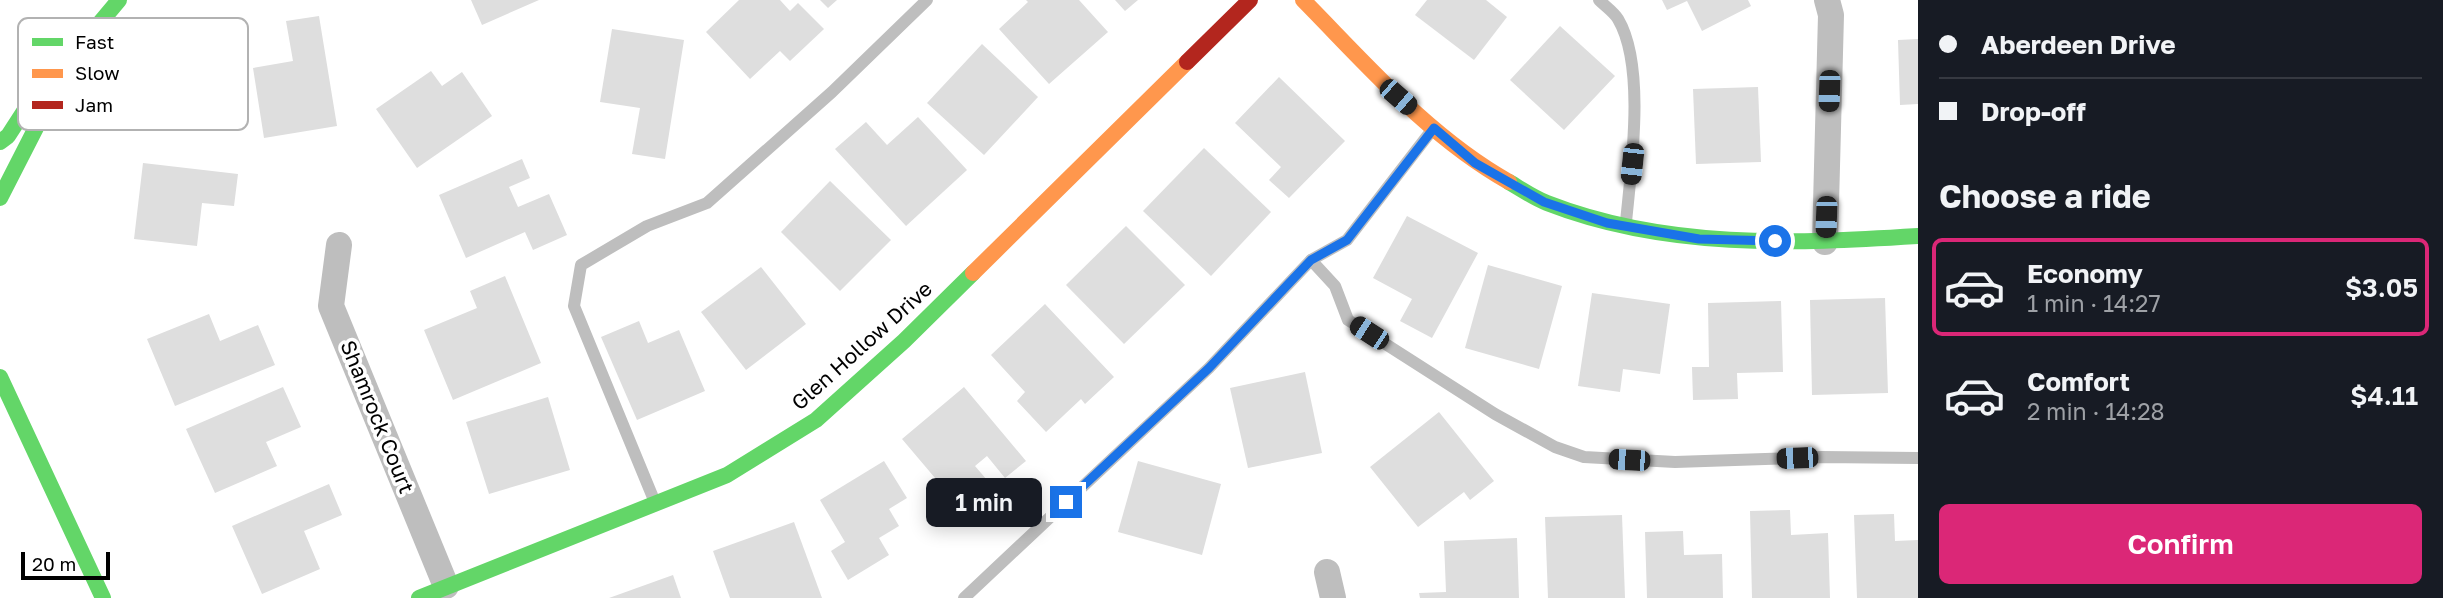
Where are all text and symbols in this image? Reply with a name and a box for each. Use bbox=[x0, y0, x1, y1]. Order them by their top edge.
legend bbox=[18, 18, 248, 130]
text: Aberdeen Drive bbox=[1981, 29, 2176, 60]
text: Fast bbox=[75, 30, 114, 53]
text: Slow bbox=[75, 61, 120, 84]
car bbox=[1818, 70, 1841, 112]
car bbox=[1376, 75, 1421, 119]
text: Jam bbox=[75, 93, 113, 116]
text: Drop-off bbox=[1981, 96, 2086, 127]
car bbox=[1620, 142, 1645, 186]
text: Choose a ride bbox=[1939, 177, 2151, 215]
car bbox=[1815, 196, 1838, 238]
route start bbox=[1759, 225, 1791, 257]
icon: car bbox=[1943, 256, 2006, 319]
text: Economy bbox=[2027, 258, 2143, 289]
text: $3.05 bbox=[2345, 272, 2418, 303]
street label: Glen Hollow Drive bbox=[786, 275, 937, 415]
text: 1 min · 14:27 bbox=[2027, 289, 2161, 317]
car bbox=[1346, 313, 1393, 353]
street label: Shamrock Court bbox=[335, 336, 420, 497]
icon: car bbox=[1943, 364, 2006, 427]
text: Comfort bbox=[2027, 366, 2130, 397]
text: $4.11 bbox=[2350, 380, 2418, 411]
text: 2 min · 14:28 bbox=[2027, 397, 2165, 425]
car bbox=[1776, 447, 1819, 469]
car bbox=[1608, 448, 1651, 472]
callout: 1 min bbox=[926, 477, 1042, 526]
route end bbox=[1050, 486, 1082, 518]
text: 1 min bbox=[955, 488, 1013, 516]
button: Confirm bbox=[1939, 504, 2422, 584]
scale bar bbox=[21, 549, 110, 581]
text: 20 m bbox=[32, 552, 76, 575]

